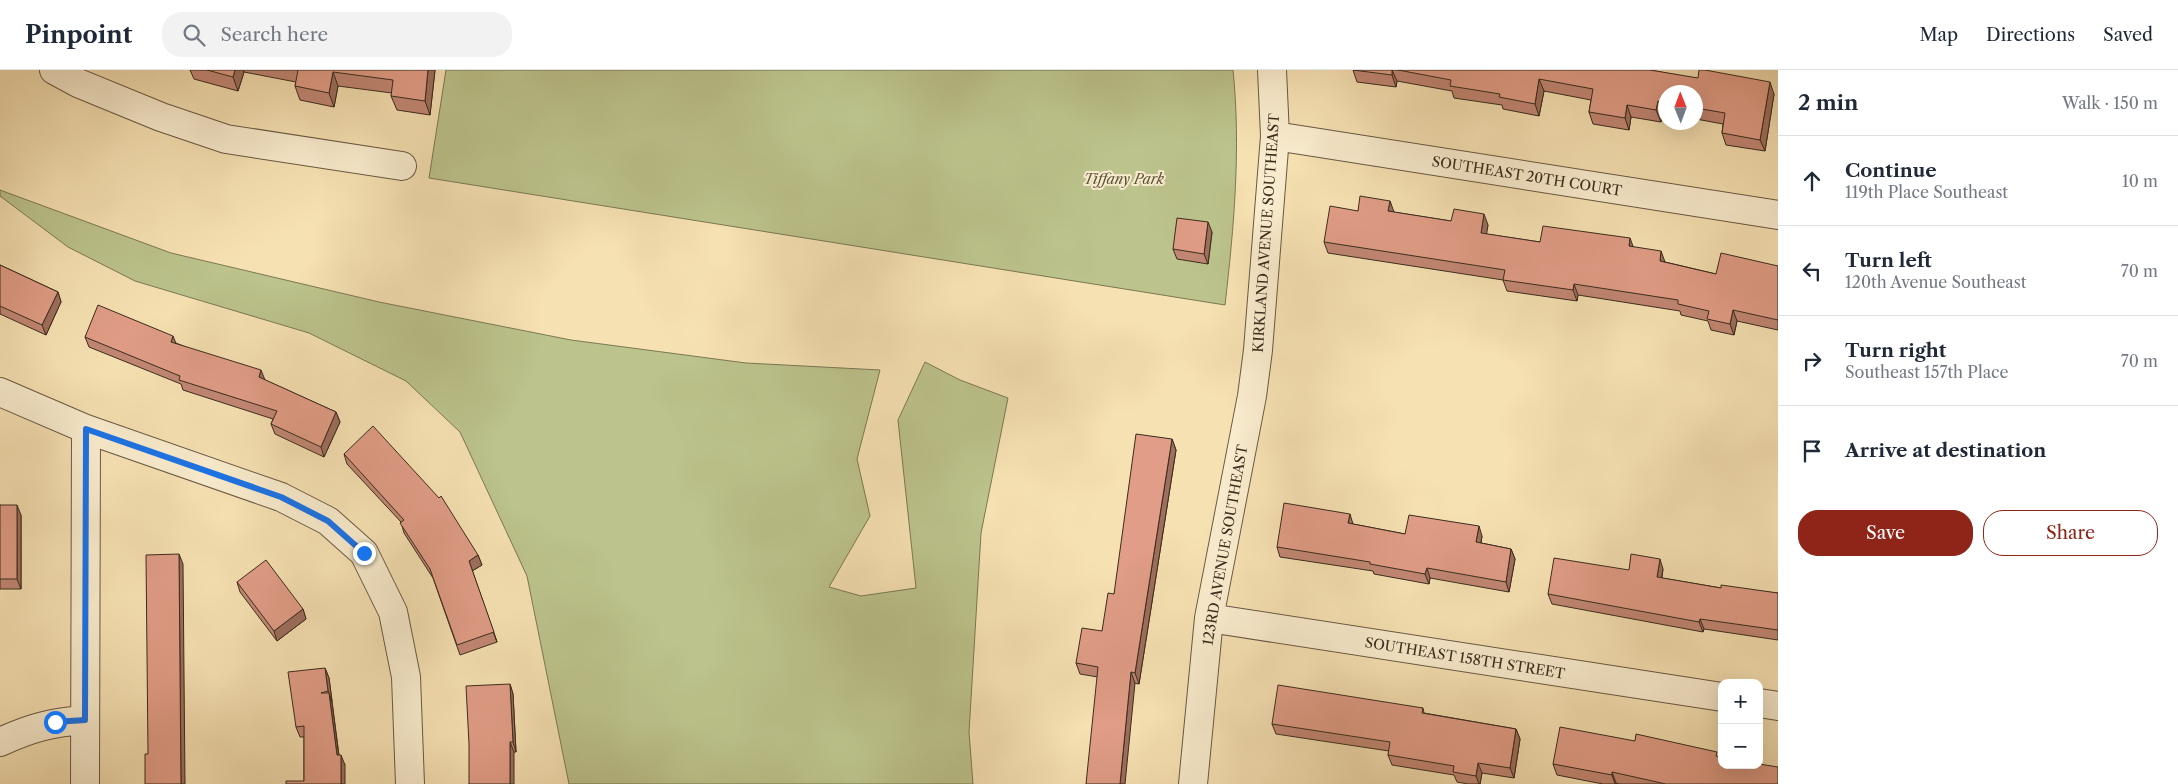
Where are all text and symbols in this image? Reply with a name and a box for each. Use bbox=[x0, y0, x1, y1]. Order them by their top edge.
search box bbox=[162, 12, 512, 57]
text: Pinpoint bbox=[25, 20, 132, 49]
icon: search bbox=[180, 21, 208, 49]
text: Search here bbox=[220, 23, 328, 46]
text: Map bbox=[1919, 24, 1958, 46]
text: Directions bbox=[1986, 24, 2075, 46]
text: Saved bbox=[2103, 24, 2153, 46]
north arrow bbox=[1658, 85, 1703, 130]
text: 2 min bbox=[1798, 90, 1858, 115]
text: Walk · 150 m bbox=[2062, 93, 2158, 113]
street label: KIRKLAND AVENUE SOUTHEAST bbox=[1249, 112, 1283, 353]
street label: SOUTHEAST 20TH COURT bbox=[1431, 152, 1624, 200]
text: Continue bbox=[1845, 159, 1937, 182]
icon: ahead bbox=[1798, 167, 1826, 195]
park label: Tiffany Park bbox=[1084, 170, 1165, 188]
text: 10 m bbox=[2122, 171, 2158, 191]
text: 119th Place Southeast bbox=[1845, 182, 2008, 202]
text: Turn left bbox=[1845, 249, 1932, 272]
icon: left bbox=[1798, 257, 1826, 285]
text: 70 m bbox=[2121, 261, 2158, 281]
text: 120th Avenue Southeast bbox=[1845, 272, 2026, 292]
text: Turn right bbox=[1845, 339, 1946, 362]
icon: right bbox=[1798, 347, 1826, 375]
text: 70 m bbox=[2121, 351, 2158, 371]
text: Southeast 157th Place bbox=[1845, 362, 2008, 382]
icon: arrive bbox=[1798, 437, 1826, 465]
text: Arrive at destination bbox=[1845, 439, 2046, 462]
street label: 123RD AVENUE SOUTHEAST bbox=[1198, 443, 1252, 647]
button: Save bbox=[1798, 510, 1973, 556]
button: Share bbox=[1983, 510, 2158, 556]
route end bbox=[353, 542, 376, 565]
street label: SOUTHEAST 158TH STREET bbox=[1364, 633, 1567, 683]
map controls bbox=[1718, 679, 1763, 769]
button: + bbox=[1718, 679, 1763, 724]
route start bbox=[44, 711, 67, 734]
button: − bbox=[1718, 724, 1763, 769]

